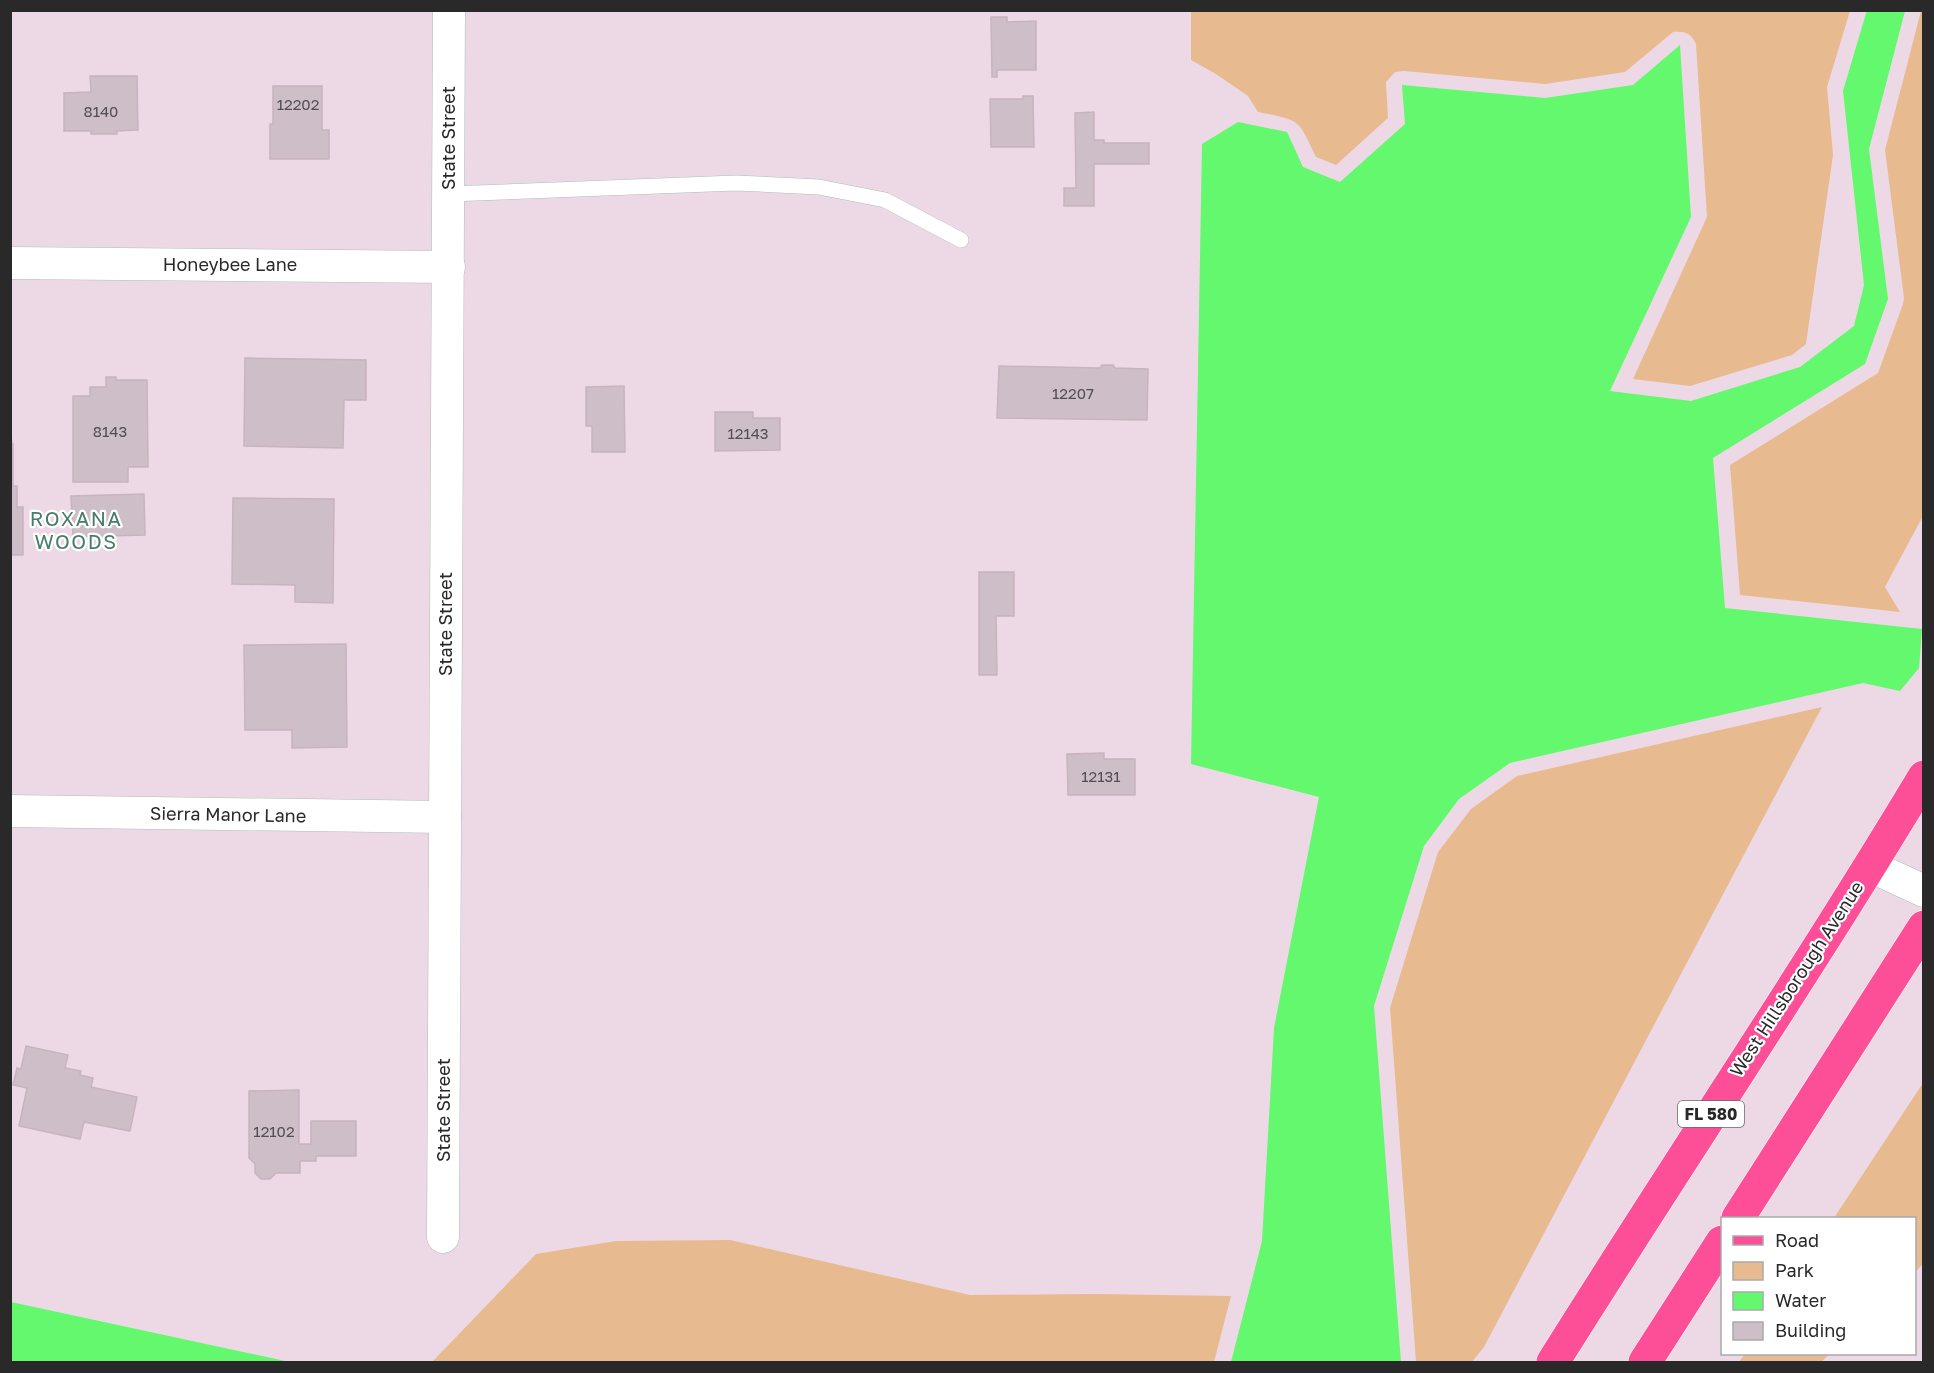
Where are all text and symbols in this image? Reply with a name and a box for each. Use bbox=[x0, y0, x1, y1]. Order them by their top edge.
street label: State Street bbox=[437, 86, 459, 190]
house number: 12202 bbox=[277, 95, 319, 113]
house number: 8140 bbox=[84, 102, 118, 120]
street label: Honeybee Lane bbox=[163, 253, 297, 275]
house number: 12207 bbox=[1052, 384, 1094, 402]
house number: 8143 bbox=[93, 422, 127, 440]
house number: 12143 bbox=[727, 424, 769, 442]
district label: ROXANA WOODS bbox=[30, 506, 122, 553]
street label: State Street bbox=[434, 572, 456, 676]
house number: 12131 bbox=[1081, 767, 1121, 785]
street label: Sierra Manor Lane bbox=[150, 802, 306, 826]
street label: West Hillsborough Avenue bbox=[1725, 877, 1868, 1080]
street label: State Street bbox=[432, 1058, 454, 1162]
road number: FL 580 bbox=[1678, 1101, 1744, 1127]
house number: 12102 bbox=[253, 1122, 295, 1140]
legend bbox=[1721, 1217, 1916, 1355]
text: Road bbox=[1775, 1229, 1819, 1251]
text: Park bbox=[1775, 1259, 1814, 1281]
text: Water bbox=[1775, 1289, 1826, 1311]
text: Building bbox=[1775, 1319, 1846, 1341]

